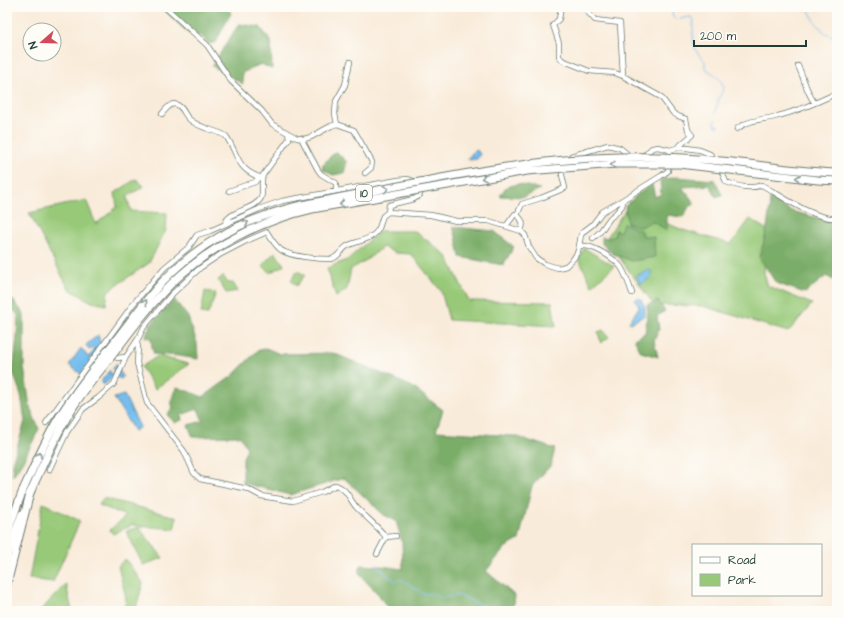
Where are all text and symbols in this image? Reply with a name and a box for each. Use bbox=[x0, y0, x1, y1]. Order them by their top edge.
north arrow bbox=[22, 22, 62, 62]
scale bar bbox=[694, 22, 806, 48]
text: 200 m bbox=[700, 28, 737, 45]
text: N bbox=[25, 39, 41, 51]
one-way arrow bbox=[610, 160, 616, 169]
one-way arrow bbox=[481, 174, 487, 182]
one-way arrow bbox=[795, 174, 801, 183]
road number: 10 bbox=[356, 185, 372, 201]
one-way arrow bbox=[383, 186, 389, 194]
one-way arrow bbox=[339, 199, 345, 208]
one-way arrow bbox=[242, 220, 250, 228]
one-way arrow bbox=[141, 300, 148, 307]
one-way arrow bbox=[34, 451, 42, 459]
legend bbox=[692, 544, 822, 596]
text: Road bbox=[728, 552, 756, 569]
text: Park bbox=[728, 572, 756, 589]

